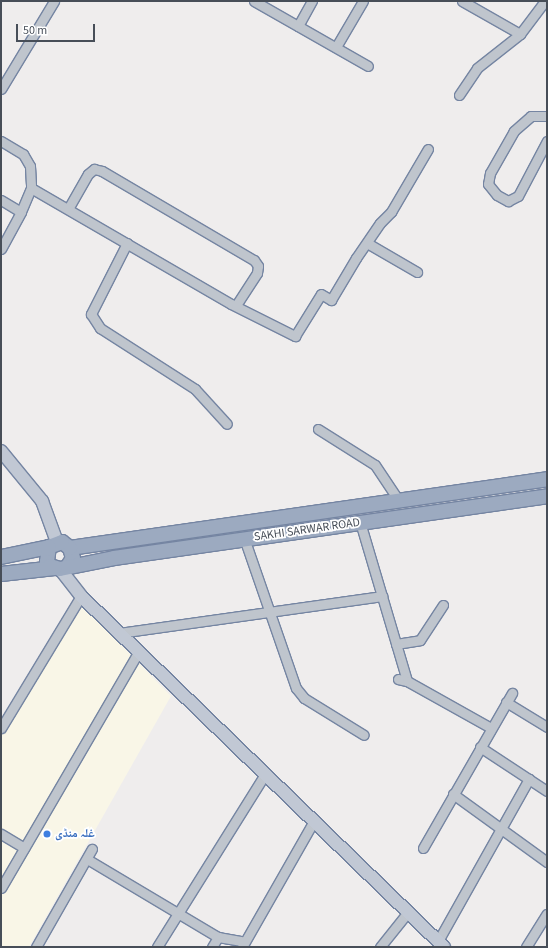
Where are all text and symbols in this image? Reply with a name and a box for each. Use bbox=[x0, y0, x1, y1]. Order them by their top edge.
scale bar bbox=[18, 16, 97, 42]
text: 50 m bbox=[23, 22, 47, 39]
street label: SAKHI SARWAR ROAD bbox=[253, 515, 361, 545]
place label: غلہ منڈی bbox=[55, 827, 95, 841]
marker: غلہ منڈی bbox=[42, 829, 52, 839]

